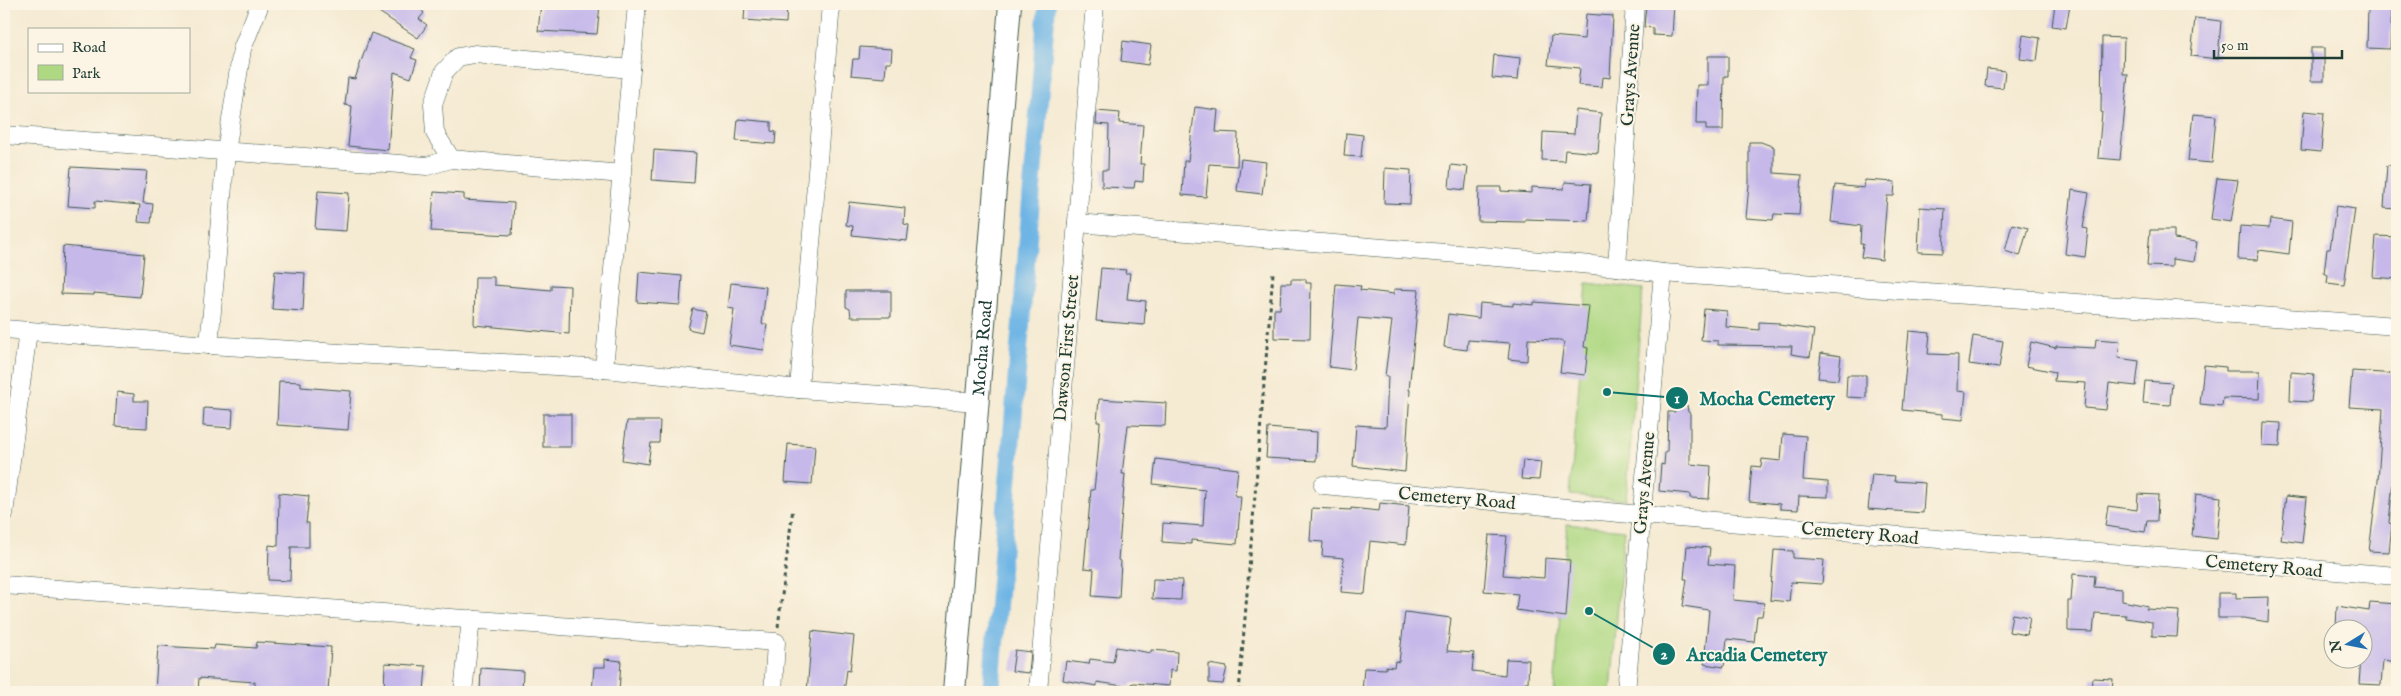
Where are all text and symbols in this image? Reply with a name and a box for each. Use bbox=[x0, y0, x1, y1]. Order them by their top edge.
street label: Grays Avenue bbox=[1616, 23, 1647, 127]
legend bbox=[28, 28, 190, 92]
scale bar bbox=[2214, 28, 2341, 60]
text: 50 m bbox=[2221, 36, 2249, 55]
text: Road bbox=[72, 38, 107, 57]
text: Park bbox=[72, 64, 102, 83]
street label: Dawson First Street bbox=[1050, 274, 1085, 423]
street label: Mocha Road bbox=[968, 299, 999, 397]
callout: Mocha Cemetery bbox=[1664, 381, 1845, 415]
text: Mocha Cemetery bbox=[1699, 388, 1836, 412]
text: 1 bbox=[1674, 389, 1680, 408]
street label: Grays Avenue bbox=[1630, 431, 1661, 535]
street label: Cemetery Road bbox=[1397, 483, 1517, 516]
street label: Cemetery Road bbox=[1800, 518, 1920, 551]
street label: Cemetery Road bbox=[2204, 551, 2324, 584]
north arrow bbox=[2324, 618, 2374, 668]
callout: Arcadia Cemetery bbox=[1652, 637, 1838, 671]
text: N bbox=[2326, 639, 2346, 655]
text: Arcadia Cemetery bbox=[1686, 644, 1828, 668]
text: 2 bbox=[1660, 645, 1668, 664]

